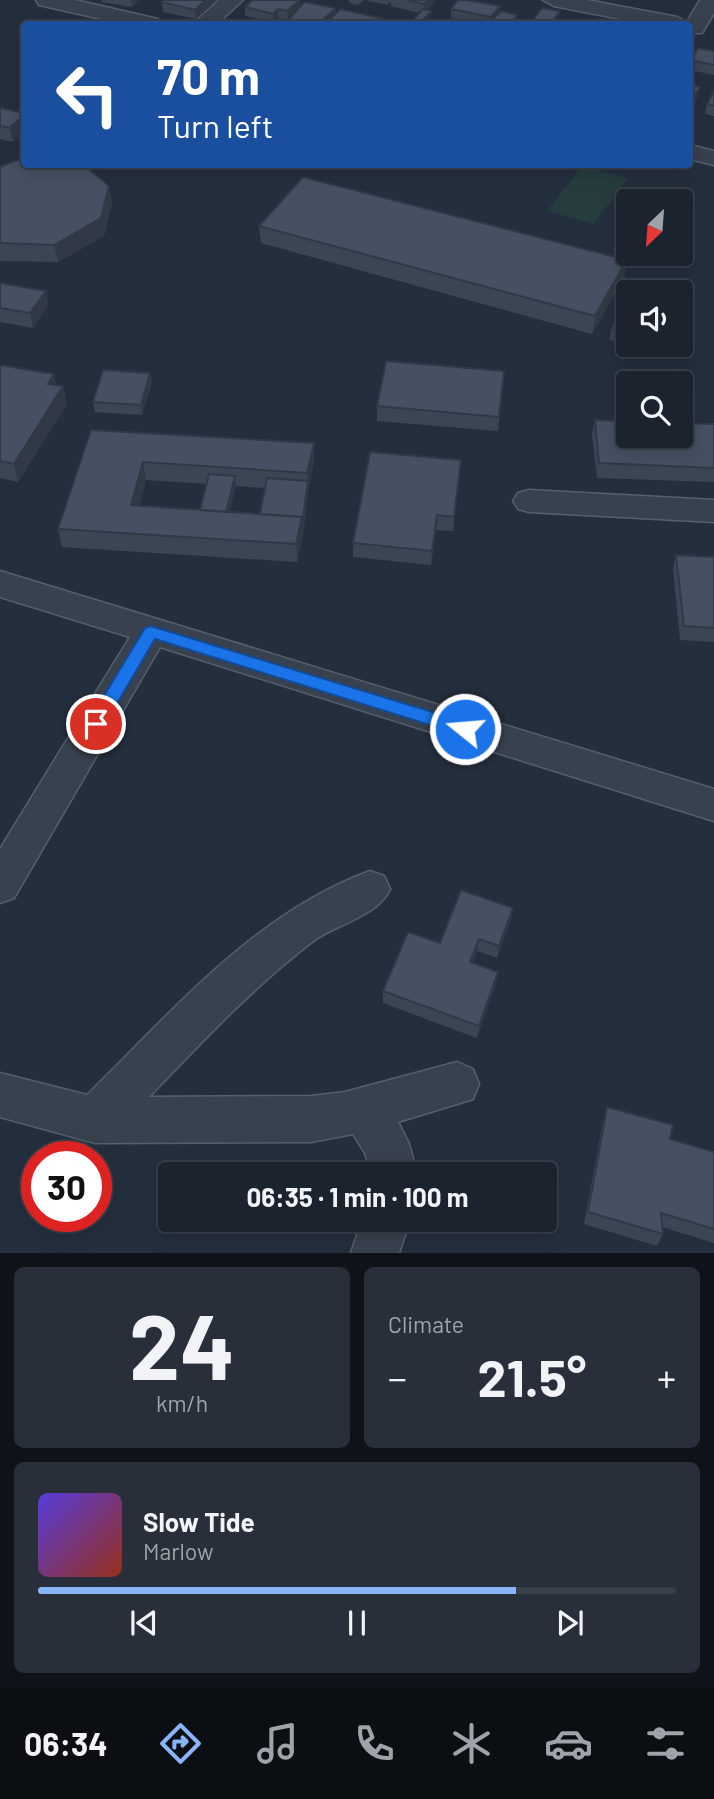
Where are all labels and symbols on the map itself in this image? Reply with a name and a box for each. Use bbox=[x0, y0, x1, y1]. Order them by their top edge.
north arrow bbox=[616, 189, 693, 266]
position arrow bbox=[428, 692, 502, 766]
pin bbox=[66, 694, 126, 754]
speed limit sign: 30 bbox=[21, 1141, 112, 1232]

